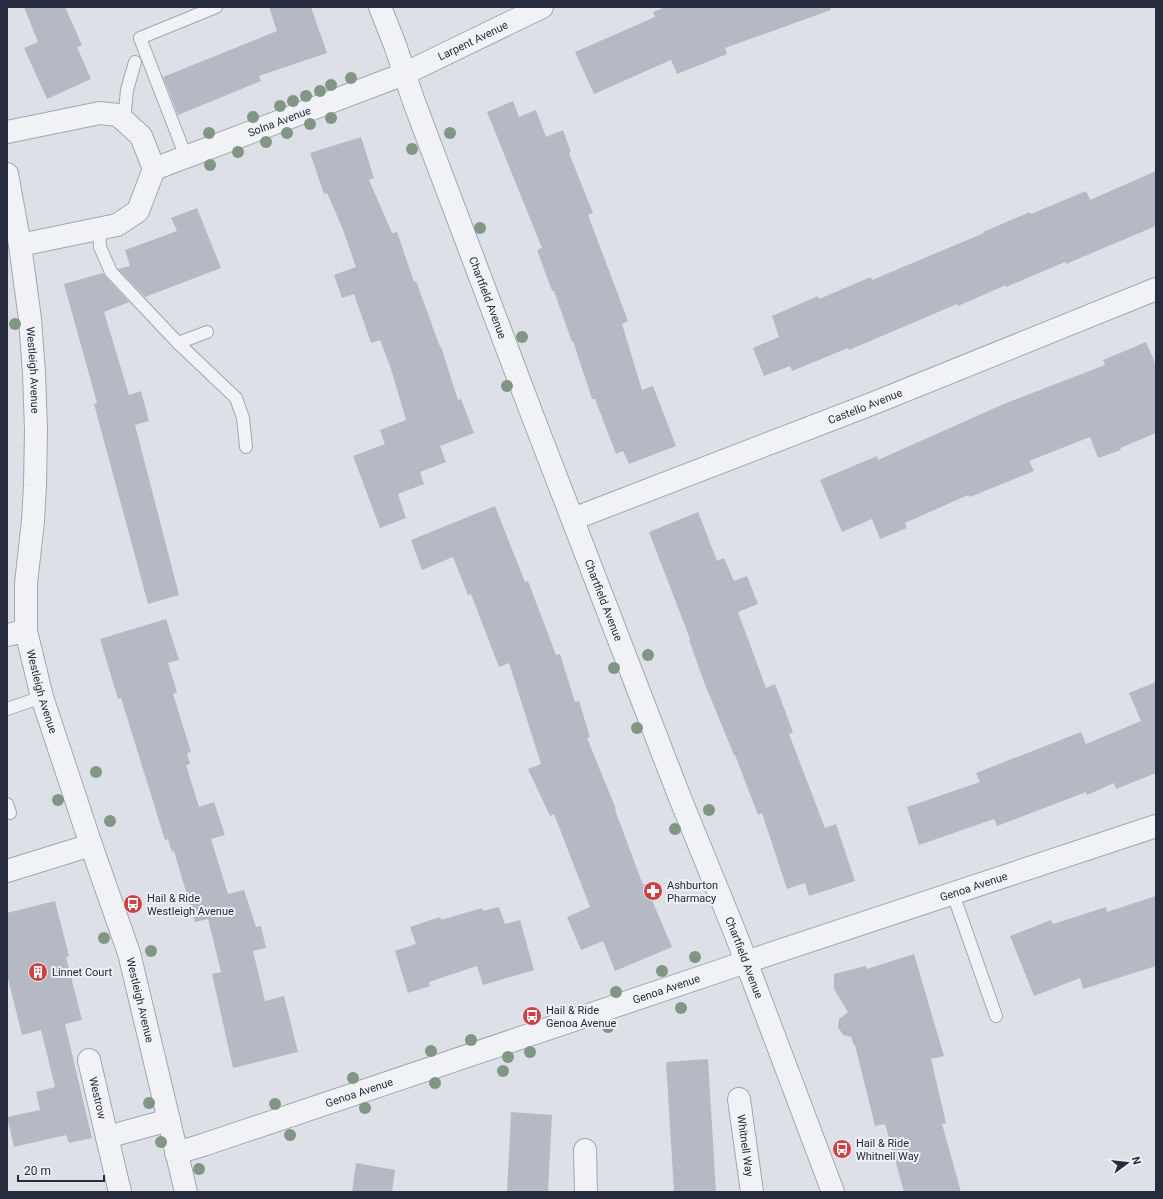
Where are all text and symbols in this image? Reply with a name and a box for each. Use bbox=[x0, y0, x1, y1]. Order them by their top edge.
street label: Larpent Avenue bbox=[436, 18, 510, 63]
street label: Solna Avenue bbox=[246, 103, 313, 139]
street label: Chartfield Avenue bbox=[467, 255, 509, 340]
street label: Westleigh Avenue bbox=[24, 326, 42, 414]
street label: Castello Avenue bbox=[826, 386, 904, 427]
street label: Chartfield Avenue bbox=[582, 558, 625, 643]
street label: Westleigh Avenue bbox=[24, 648, 60, 735]
street label: Genoa Avenue bbox=[938, 869, 1009, 904]
place label: Ashburton Pharmacy bbox=[667, 879, 718, 905]
pharmacy icon: Ashburton Pharmacy bbox=[642, 880, 664, 902]
place label: Hail & Ride Westleigh Avenue bbox=[147, 892, 234, 918]
bus stop icon: Hail & Ride Westleigh Avenue bbox=[122, 893, 144, 915]
street label: Chartfield Avenue bbox=[723, 915, 766, 1000]
street label: Westleigh Avenue bbox=[124, 956, 157, 1044]
building icon: Linnet Court bbox=[27, 961, 49, 983]
place label: Linnet Court bbox=[52, 966, 112, 979]
street label: Genoa Avenue bbox=[631, 971, 702, 1006]
place label: Hail & Ride Genoa Avenue bbox=[546, 1004, 617, 1030]
bus stop icon: Hail & Ride Genoa Avenue bbox=[521, 1005, 543, 1027]
street label: Genoa Avenue bbox=[324, 1075, 395, 1110]
street label: Westrow bbox=[87, 1076, 109, 1121]
street label: Whitnell Way bbox=[735, 1114, 756, 1178]
place label: Hail & Ride Whitnell Way bbox=[856, 1137, 920, 1163]
bus stop icon: Hail & Ride Whitnell Way bbox=[831, 1138, 853, 1160]
north arrow bbox=[1107, 1143, 1147, 1183]
text: N bbox=[1129, 1155, 1144, 1166]
scale bar bbox=[18, 1157, 104, 1183]
text: 20 m bbox=[24, 1164, 51, 1178]

